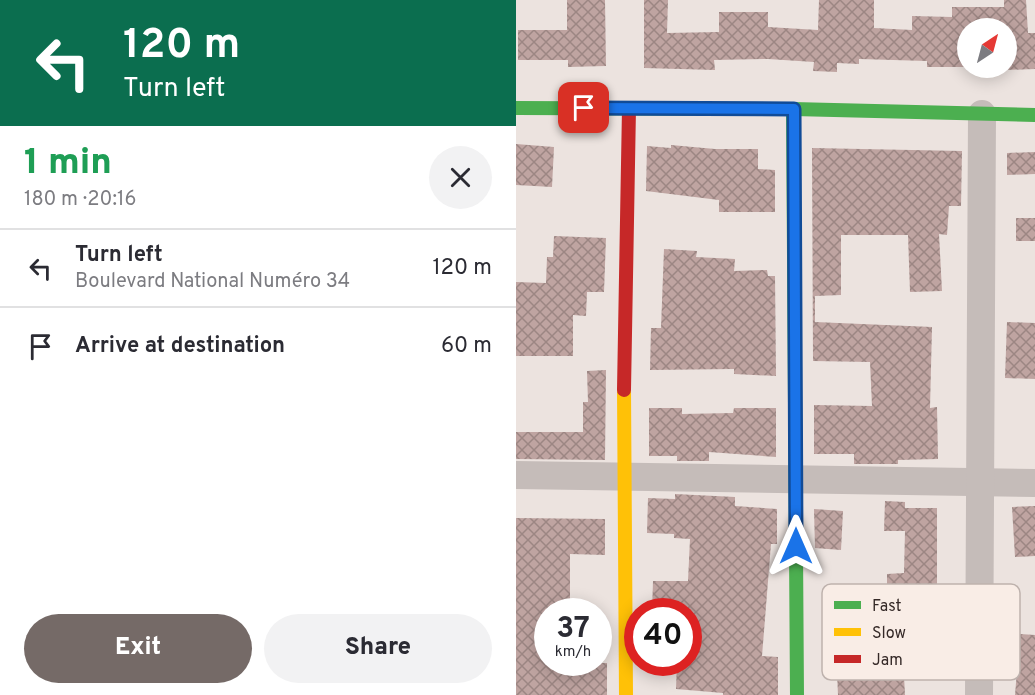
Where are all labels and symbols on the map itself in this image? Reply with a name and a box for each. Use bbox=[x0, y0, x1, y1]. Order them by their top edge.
north arrow bbox=[957, 18, 1017, 78]
pin bbox=[558, 82, 609, 133]
position arrow bbox=[764, 514, 828, 578]
legend bbox=[822, 584, 1020, 680]
text: Fast bbox=[872, 597, 902, 617]
speed limit sign: 40 bbox=[624, 598, 702, 676]
text: Slow bbox=[872, 624, 906, 644]
text: Jam bbox=[872, 651, 903, 671]

